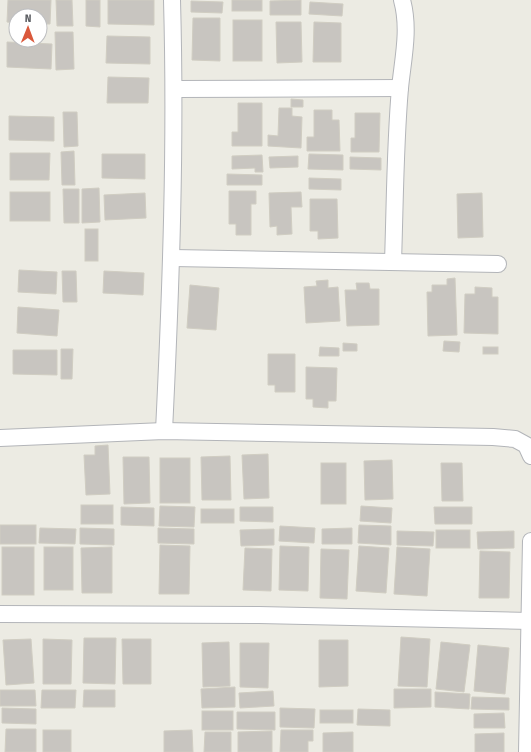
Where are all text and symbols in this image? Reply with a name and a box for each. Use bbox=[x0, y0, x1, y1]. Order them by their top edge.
north arrow bbox=[8, 8, 48, 48]
text: N bbox=[25, 12, 32, 25]

